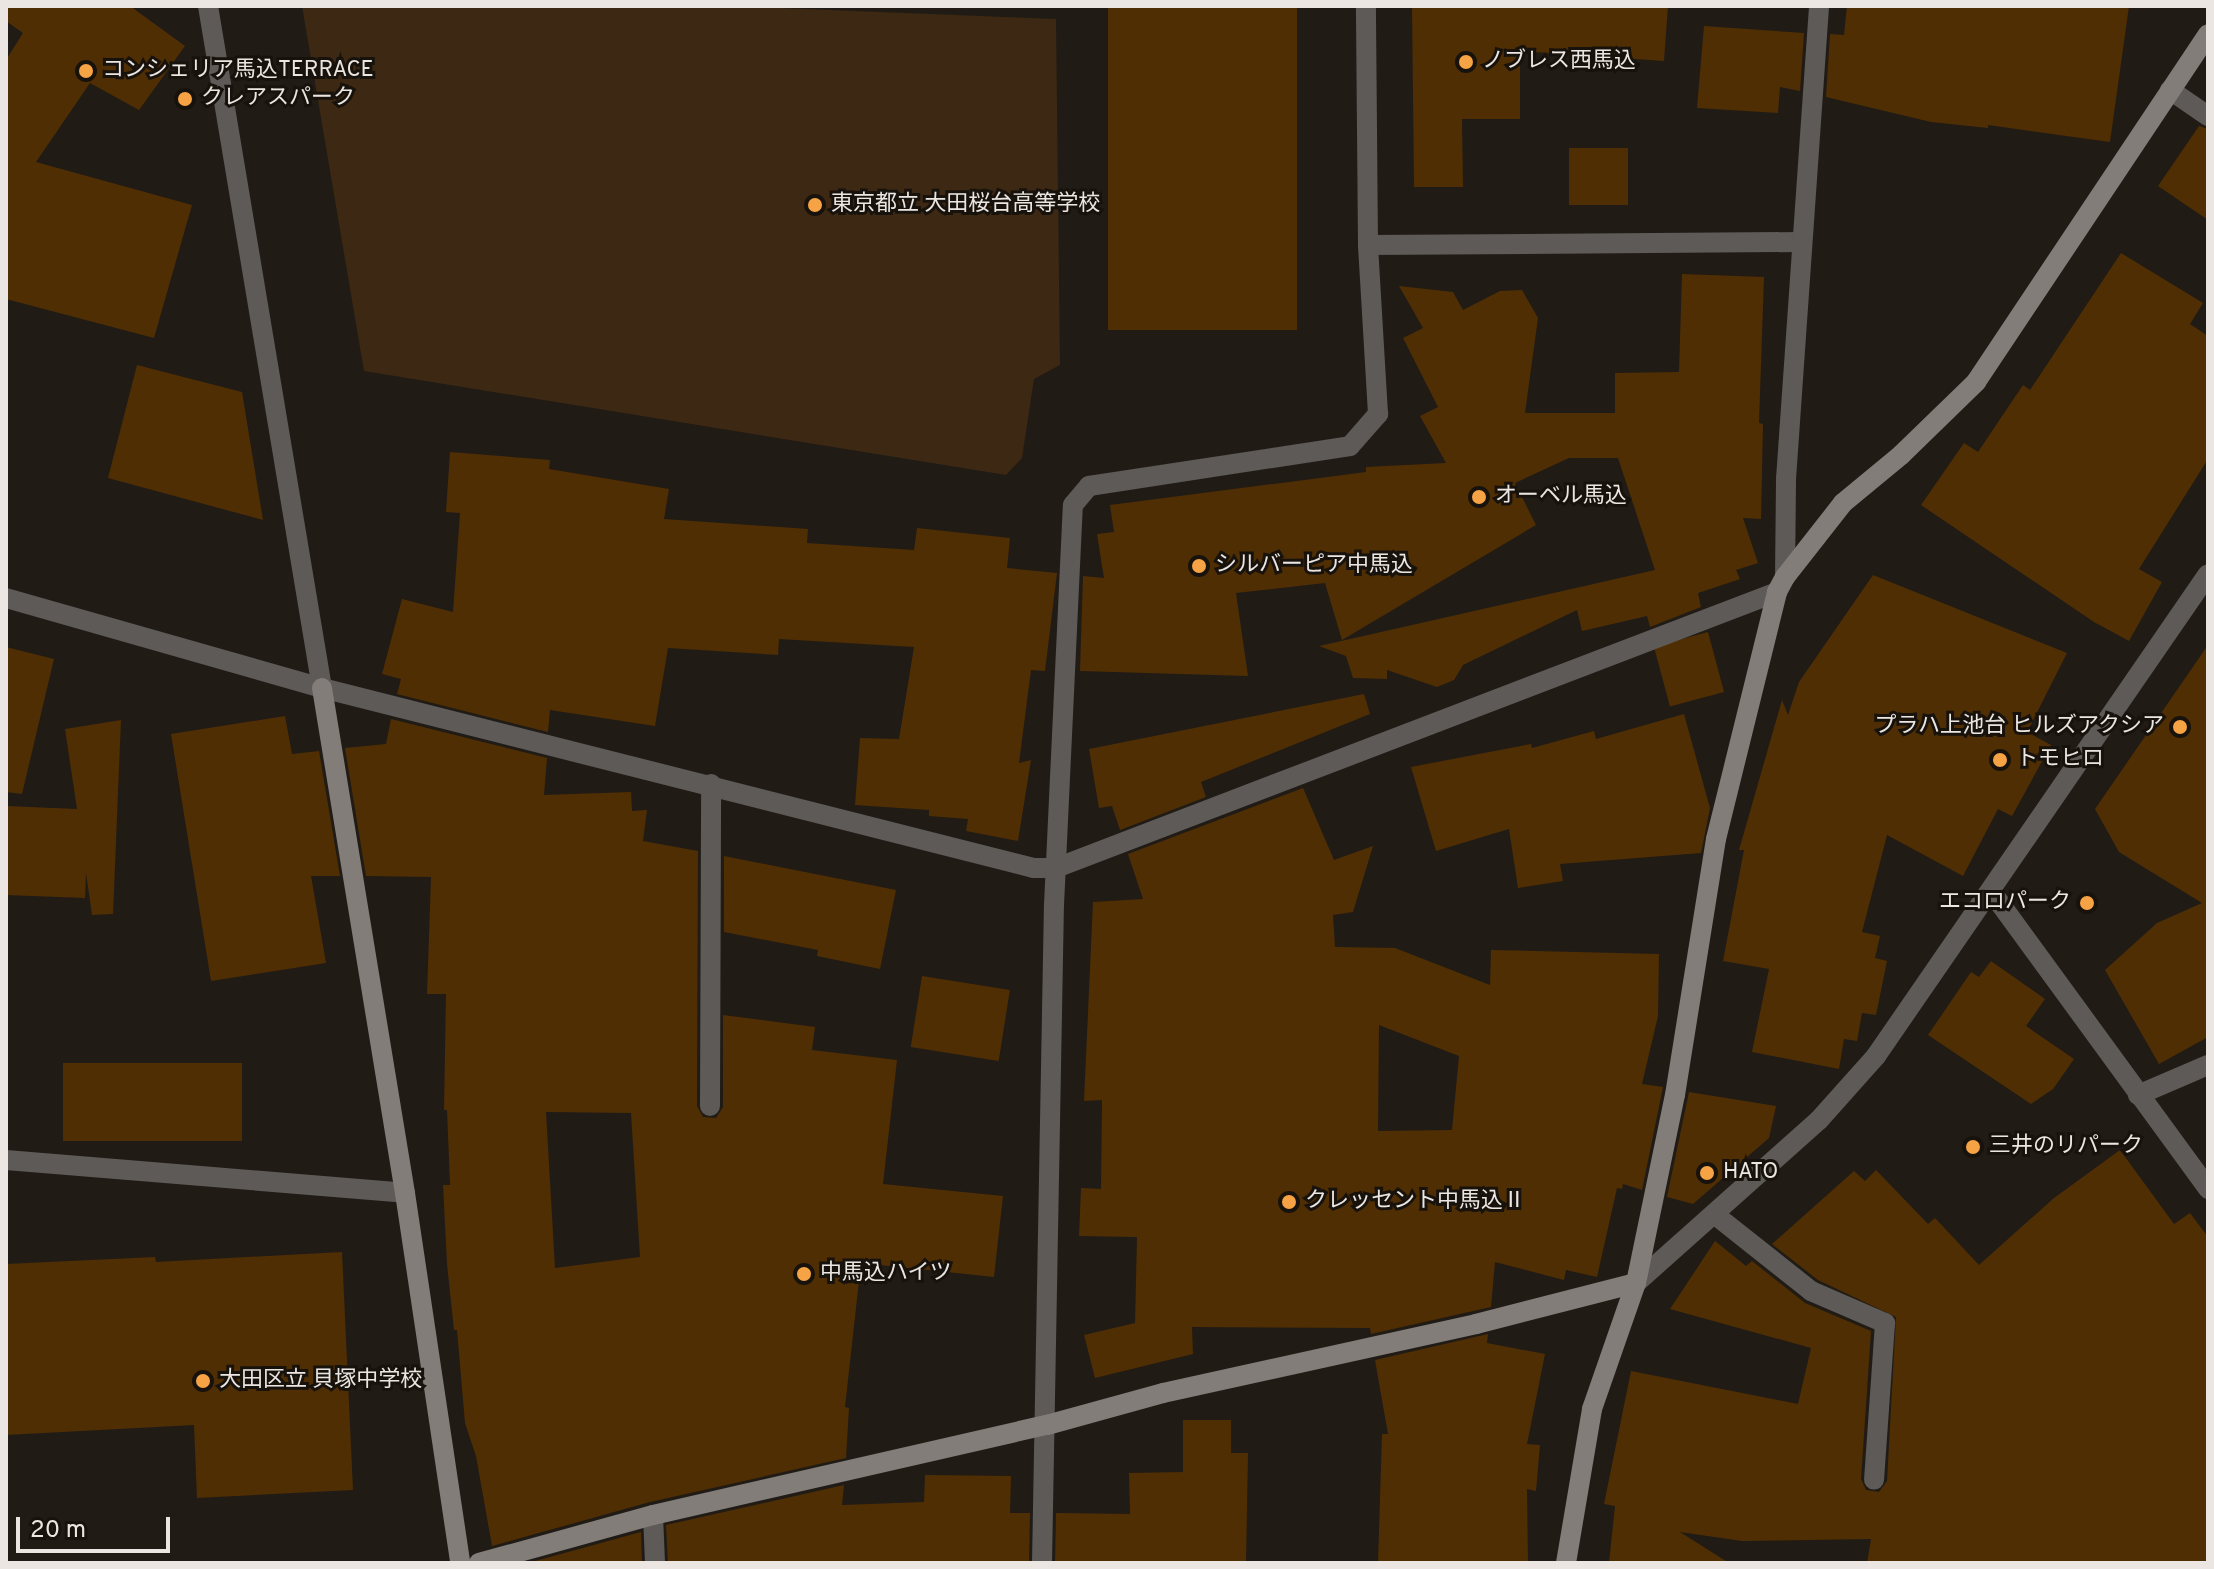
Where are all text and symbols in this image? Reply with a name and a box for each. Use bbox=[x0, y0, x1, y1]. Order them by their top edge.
place label: ノブレス西馬込 bbox=[1482, 49, 1636, 75]
marker: ノブレス西馬込 bbox=[1457, 53, 1475, 71]
place label: コンシェリア馬込TERRACE bbox=[102, 58, 374, 84]
marker: コンシェリア馬込TERRACE bbox=[77, 62, 95, 80]
place label: クレアスパーク bbox=[201, 86, 355, 112]
marker: クレアスパーク bbox=[176, 90, 194, 108]
place label: 東京都立 大田桜台高等学校 bbox=[831, 192, 1100, 218]
marker: 東京都立 大田桜台高等学校 bbox=[806, 196, 824, 214]
place label: オーベル馬込 bbox=[1495, 484, 1627, 510]
marker: オーベル馬込 bbox=[1470, 488, 1488, 506]
place label: シルバーピア中馬込 bbox=[1215, 553, 1413, 579]
marker: シルバーピア中馬込 bbox=[1190, 557, 1208, 575]
place label: プラハ上池台 ヒルズアクシア bbox=[1873, 714, 2164, 740]
marker: プラハ上池台 ヒルズアクシア bbox=[2171, 718, 2189, 736]
place label: トモヒロ bbox=[2016, 747, 2104, 773]
marker: トモヒロ bbox=[1991, 751, 2009, 769]
place label: エコロパーク bbox=[1939, 890, 2071, 916]
marker: エコロパーク bbox=[2078, 894, 2096, 912]
place label: 三井のリパーク bbox=[1989, 1134, 2143, 1160]
marker: 三井のリパーク bbox=[1964, 1138, 1982, 1156]
place label: HATO bbox=[1723, 1160, 1778, 1186]
marker: HATO bbox=[1698, 1164, 1716, 1182]
place label: クレッセント中馬込Ⅱ bbox=[1305, 1189, 1525, 1215]
marker: クレッセント中馬込Ⅱ bbox=[1280, 1193, 1298, 1211]
place label: 中馬込ハイツ bbox=[820, 1261, 952, 1287]
marker: 中馬込ハイツ bbox=[795, 1265, 813, 1283]
place label: 大田区立 貝塚中学校 bbox=[219, 1368, 422, 1394]
marker: 大田区立 貝塚中学校 bbox=[194, 1372, 212, 1390]
scale bar bbox=[20, 1501, 174, 1551]
text: 20 m bbox=[30, 1516, 86, 1546]

